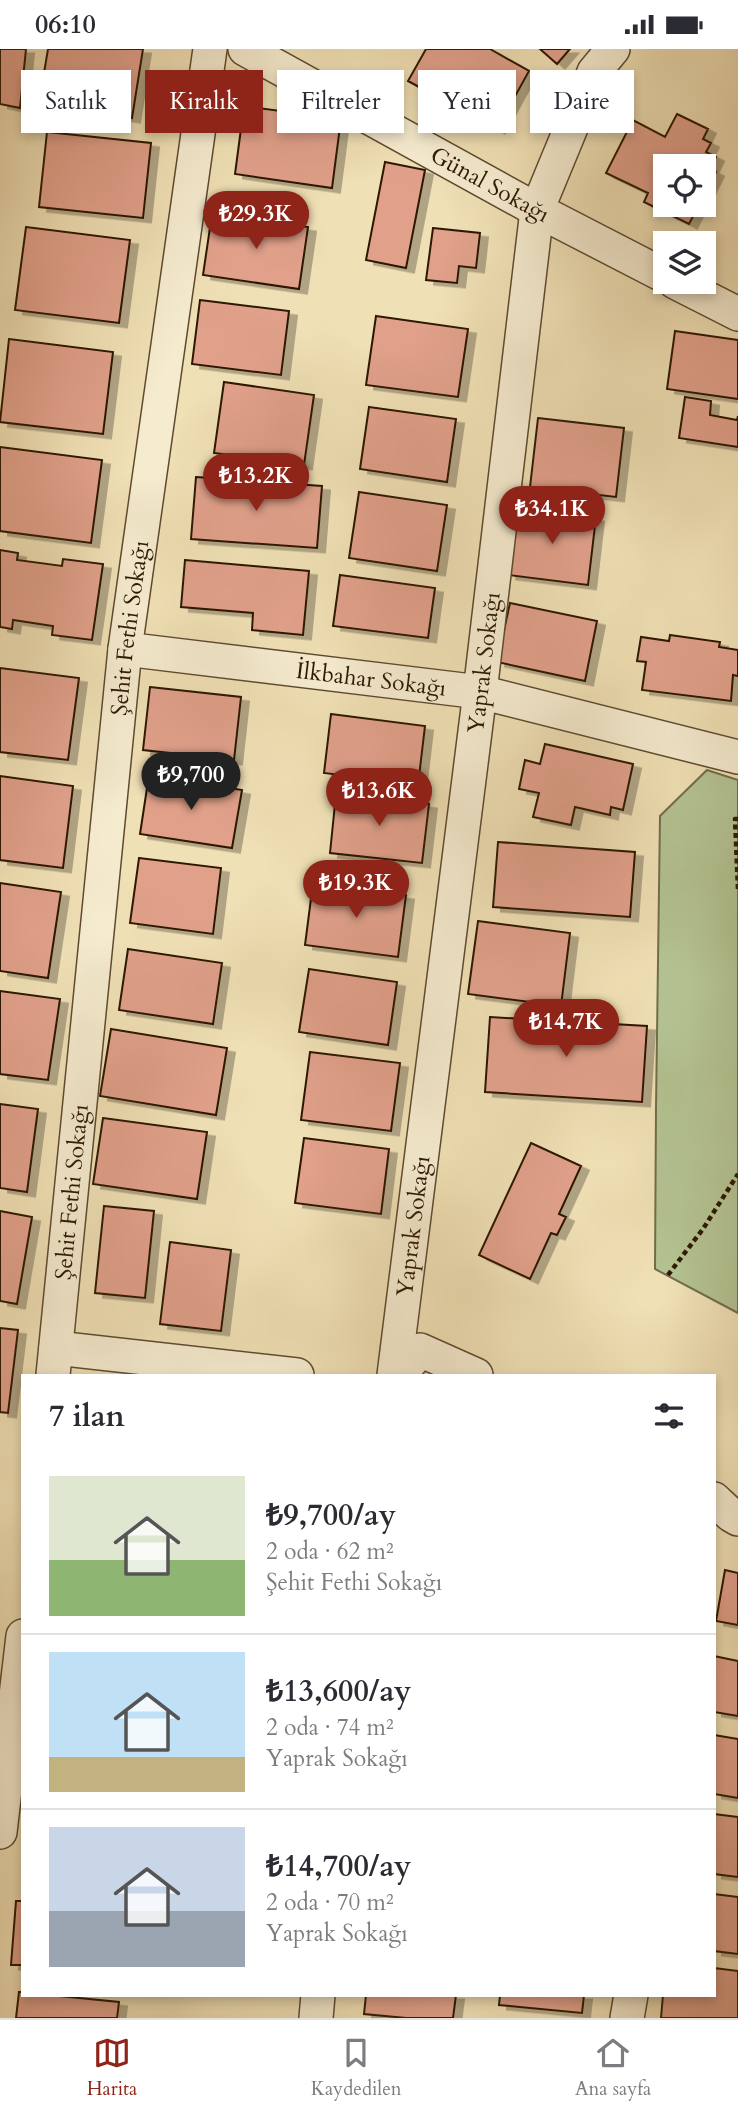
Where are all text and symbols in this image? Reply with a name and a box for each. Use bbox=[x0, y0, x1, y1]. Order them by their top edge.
text: 06:10 bbox=[35, 7, 96, 42]
chip: Satılık bbox=[21, 70, 131, 133]
chip: Kiralık bbox=[145, 70, 263, 133]
chip: Filtreler bbox=[277, 70, 404, 133]
chip: Yeni bbox=[418, 70, 516, 133]
chip: Daire bbox=[530, 70, 634, 133]
street label: Günal Sokağı bbox=[425, 139, 555, 230]
map controls bbox=[653, 154, 716, 294]
button: locate bbox=[653, 154, 716, 217]
pin: ₺29.3K bbox=[199, 191, 313, 251]
text: ₺29.3K bbox=[219, 198, 293, 229]
button: layers bbox=[653, 231, 716, 294]
pin: ₺13.2K bbox=[199, 454, 313, 513]
text: ₺13.2K bbox=[219, 460, 293, 491]
pin: ₺34.1K bbox=[495, 487, 609, 546]
text: ₺34.1K bbox=[515, 493, 589, 524]
street label: Şehit Fethi Sokağı bbox=[103, 538, 156, 717]
street label: Yaprak Sokağı bbox=[460, 590, 508, 735]
street label: İlkbahar Sokağı bbox=[294, 655, 448, 704]
pin: ₺9,700 bbox=[134, 753, 248, 812]
text: ₺9,700 bbox=[157, 759, 225, 790]
pin: ₺13.6K bbox=[322, 769, 436, 828]
text: ₺13.6K bbox=[342, 775, 416, 806]
pin: ₺19.3K bbox=[299, 861, 413, 920]
text: ₺19.3K bbox=[319, 867, 393, 898]
pin: ₺14.7K bbox=[509, 999, 623, 1059]
text: ₺14.7K bbox=[529, 1006, 603, 1037]
street label: Şehit Fethi Sokağı bbox=[48, 1103, 96, 1281]
street label: Yaprak Sokağı bbox=[389, 1154, 437, 1299]
text: 7 ilan bbox=[49, 1396, 125, 1437]
icon: filters bbox=[650, 1397, 688, 1435]
text: ₺9,700/ay bbox=[266, 1495, 396, 1536]
icon: home bbox=[105, 1504, 189, 1588]
text: 2 oda · 62 m² bbox=[266, 1536, 394, 1567]
text: Şehit Fethi Sokağı bbox=[266, 1567, 442, 1598]
text: ₺13,600/ay bbox=[266, 1671, 411, 1712]
icon: home bbox=[105, 1680, 189, 1764]
text: 2 oda · 74 m² bbox=[266, 1712, 394, 1743]
text: Yaprak Sokağı bbox=[266, 1743, 408, 1774]
text: ₺14,700/ay bbox=[266, 1846, 411, 1887]
icon: home bbox=[105, 1855, 189, 1939]
text: 2 oda · 70 m² bbox=[266, 1887, 394, 1918]
text: Yaprak Sokağı bbox=[266, 1918, 408, 1949]
tab: Harita bbox=[87, 2034, 137, 2102]
tab: Kaydedilen bbox=[311, 2034, 402, 2102]
tab: Ana sayfa bbox=[575, 2034, 651, 2102]

